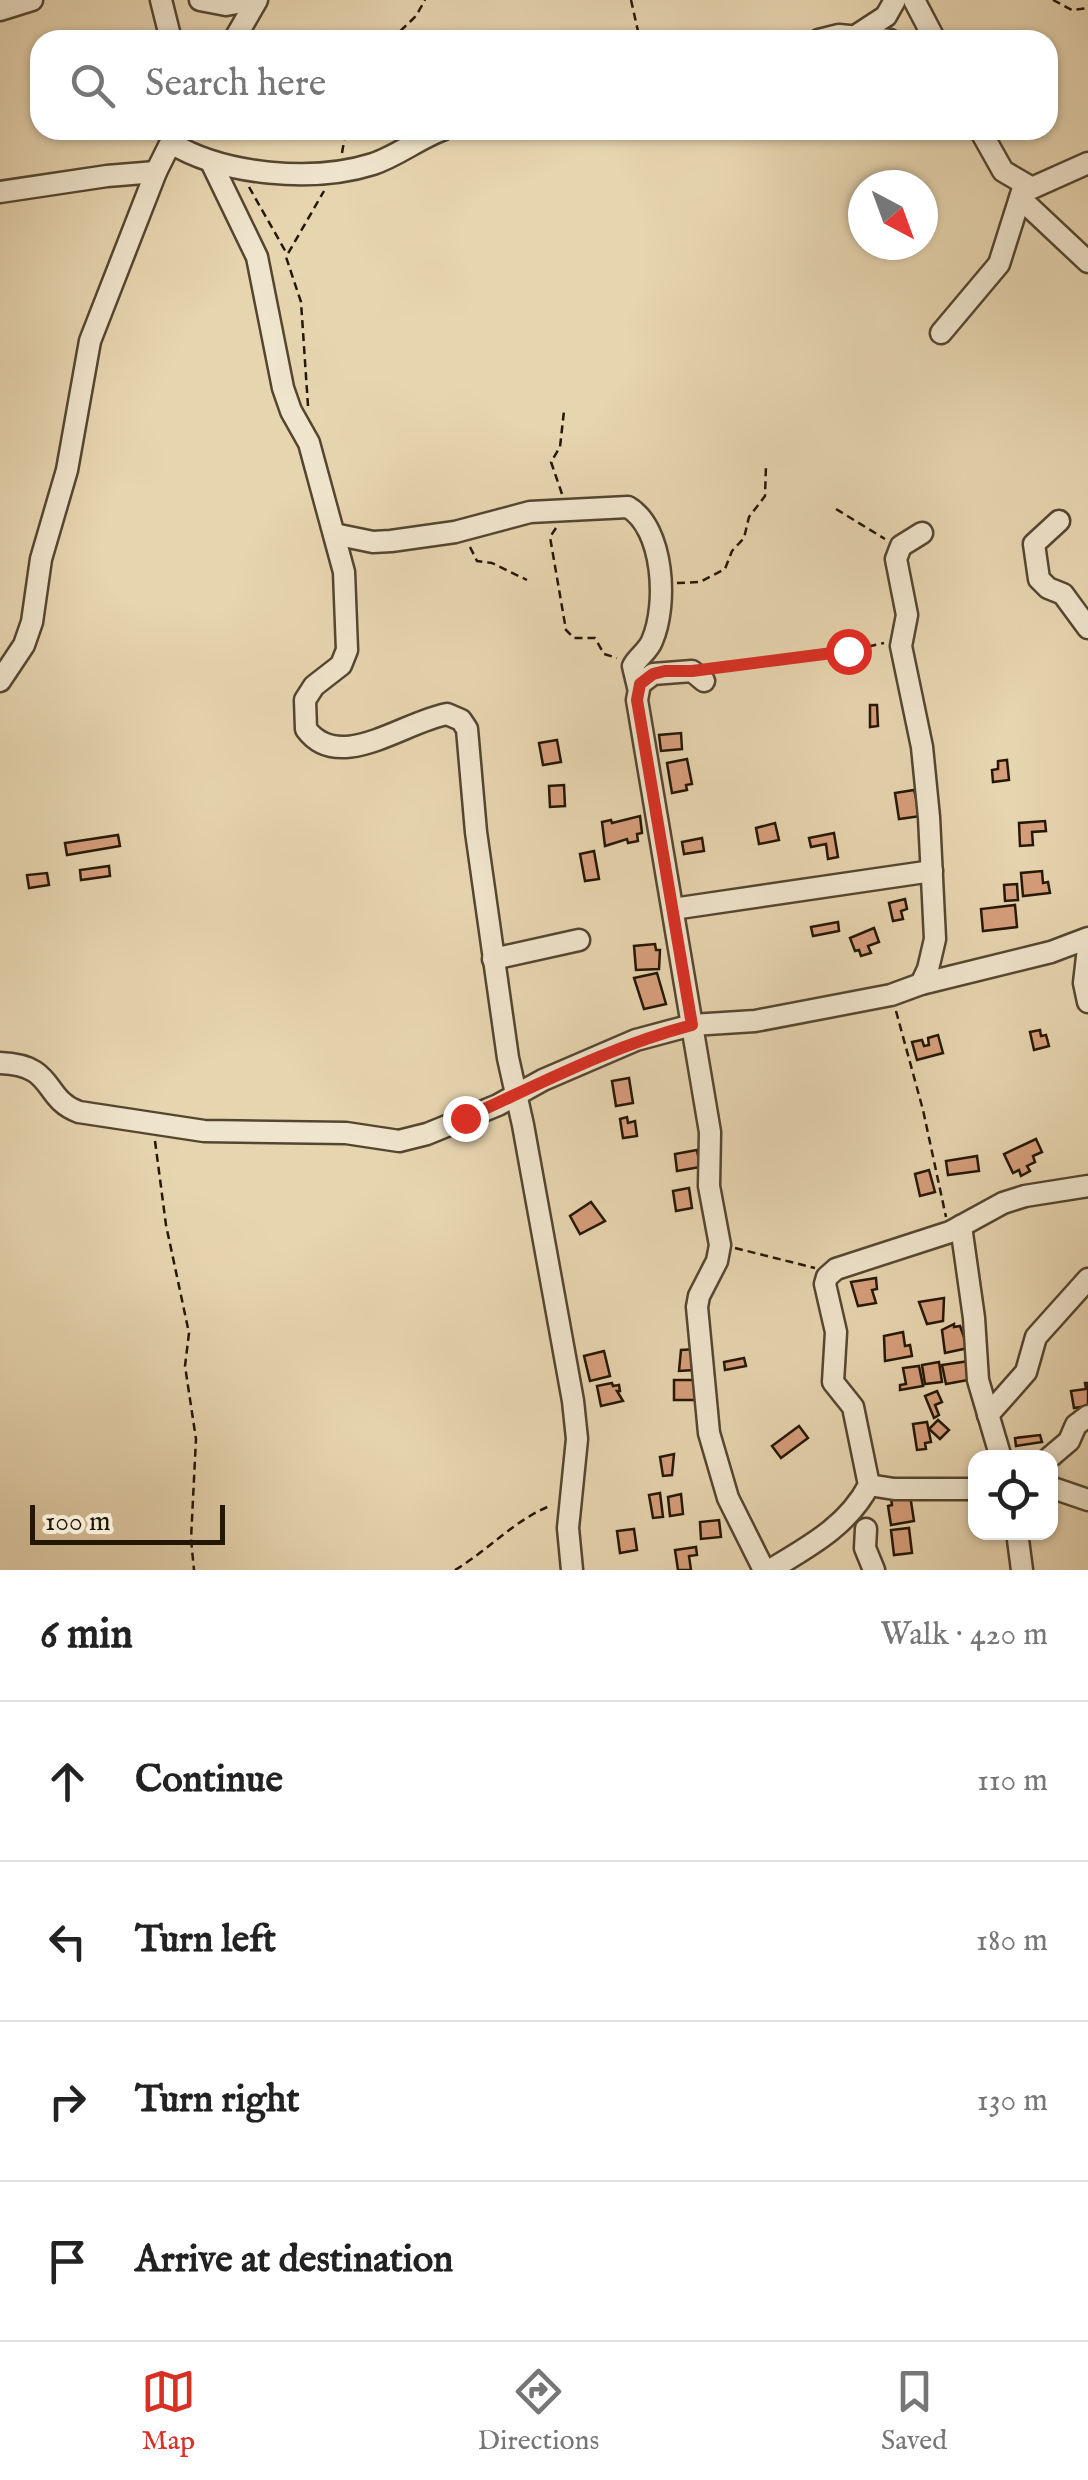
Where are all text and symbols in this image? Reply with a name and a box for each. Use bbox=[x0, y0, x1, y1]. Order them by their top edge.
search box bbox=[30, 30, 1058, 140]
icon: search bbox=[65, 58, 120, 113]
text: Search here bbox=[145, 61, 326, 109]
north arrow bbox=[848, 170, 938, 260]
route start bbox=[826, 629, 872, 675]
route end bbox=[443, 1096, 489, 1142]
map controls bbox=[968, 1450, 1058, 1540]
button: locate bbox=[968, 1450, 1058, 1540]
scale bar bbox=[30, 1500, 225, 1544]
text: 100 m bbox=[45, 1505, 111, 1540]
text: 6 min bbox=[40, 1609, 133, 1662]
text: Walk · 420 m bbox=[881, 1615, 1048, 1656]
icon: ahead bbox=[40, 1754, 95, 1809]
text: Continue bbox=[135, 1757, 283, 1805]
text: 110 m bbox=[977, 1761, 1048, 1802]
icon: left bbox=[40, 1914, 95, 1969]
text: Turn left bbox=[135, 1917, 276, 1965]
text: 180 m bbox=[976, 1921, 1048, 1962]
icon: right bbox=[40, 2074, 95, 2129]
text: Turn right bbox=[135, 2077, 299, 2125]
text: 130 m bbox=[977, 2081, 1048, 2122]
icon: arrive bbox=[40, 2234, 95, 2289]
text: Arrive at destination bbox=[135, 2237, 453, 2285]
tab: Map bbox=[141, 2364, 196, 2459]
tab: Directions bbox=[477, 2364, 599, 2459]
tab: Saved bbox=[881, 2364, 947, 2459]

